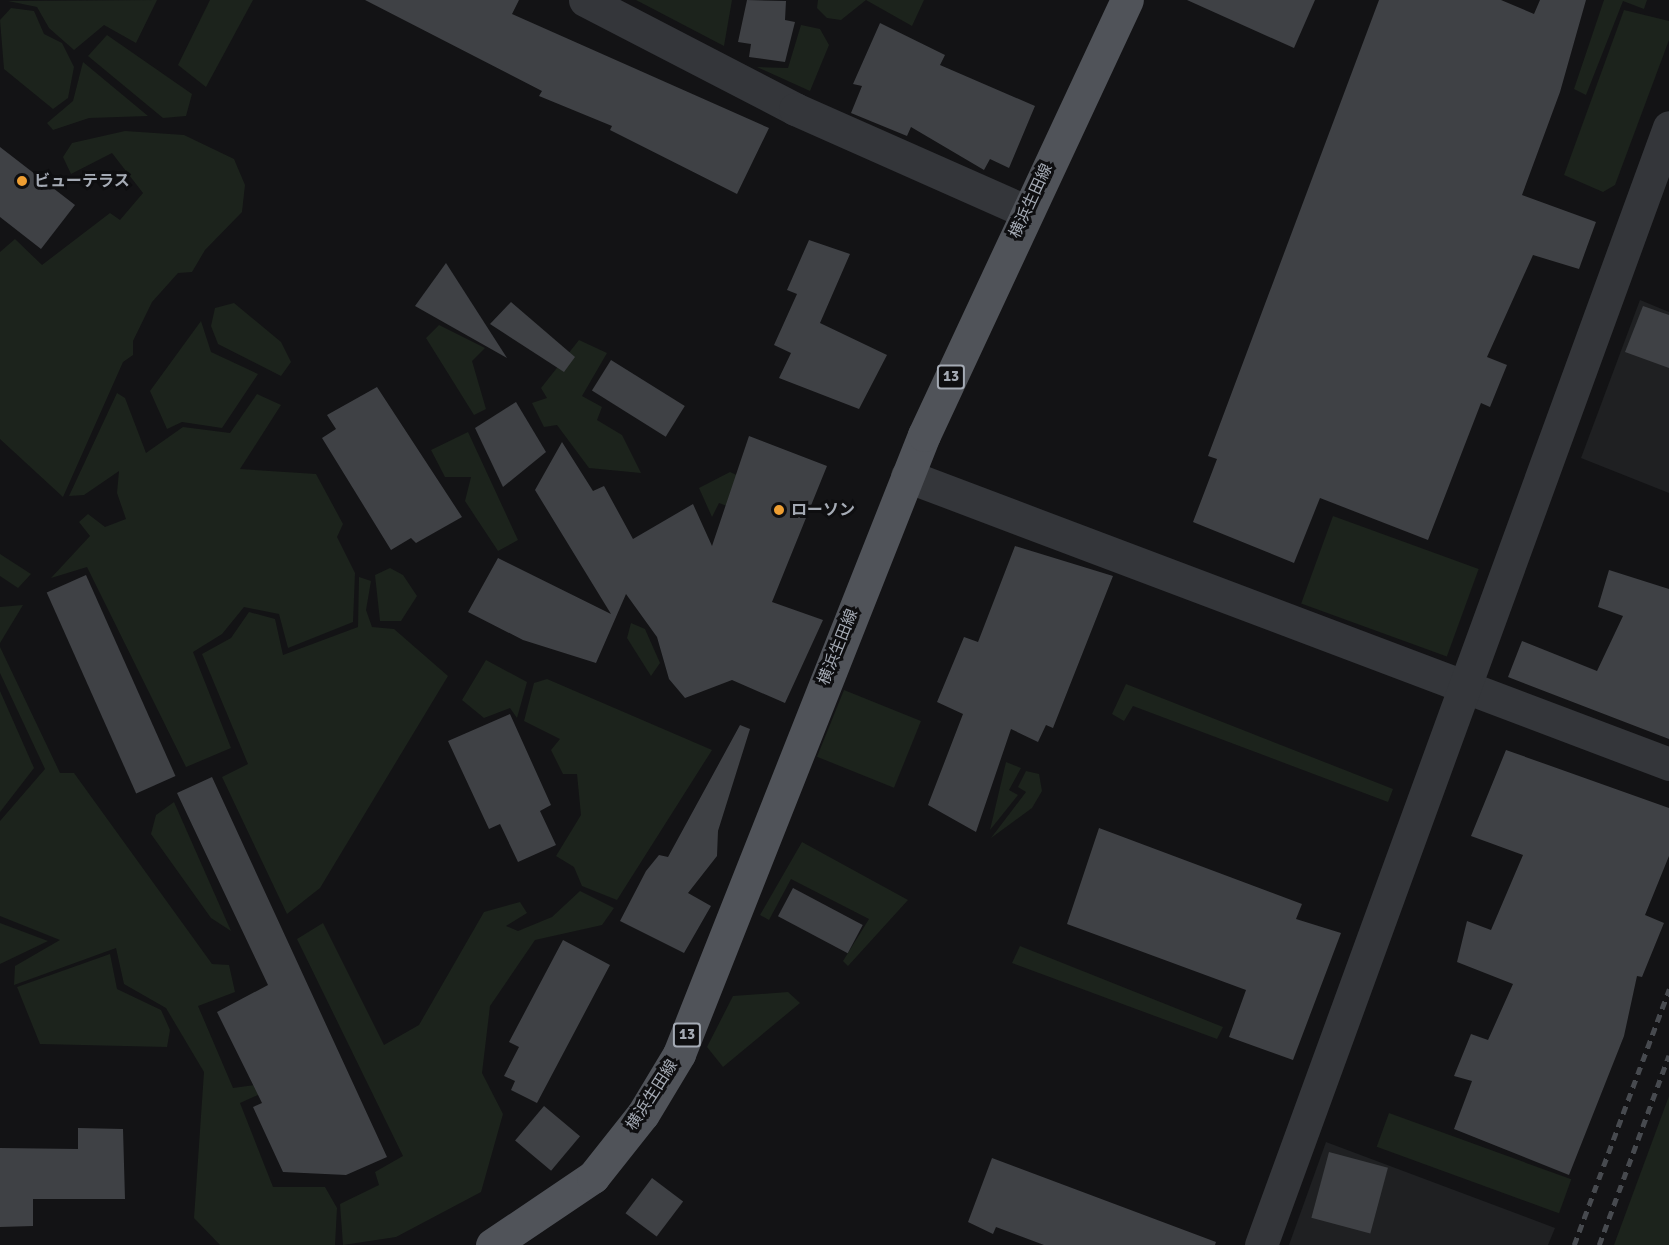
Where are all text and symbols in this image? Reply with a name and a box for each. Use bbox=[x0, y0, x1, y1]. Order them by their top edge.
street label: 横浜生田線 bbox=[1005, 161, 1057, 241]
place label: ビューテラス bbox=[34, 171, 130, 191]
marker: ビューテラス bbox=[15, 174, 29, 188]
road number: 13 bbox=[936, 365, 966, 389]
place label: ローソン bbox=[791, 500, 855, 520]
marker: ローソン bbox=[772, 503, 786, 517]
street label: 横浜生田線 bbox=[814, 606, 862, 688]
road number: 13 bbox=[672, 1023, 702, 1047]
street label: 横浜生田線 bbox=[622, 1056, 682, 1134]

